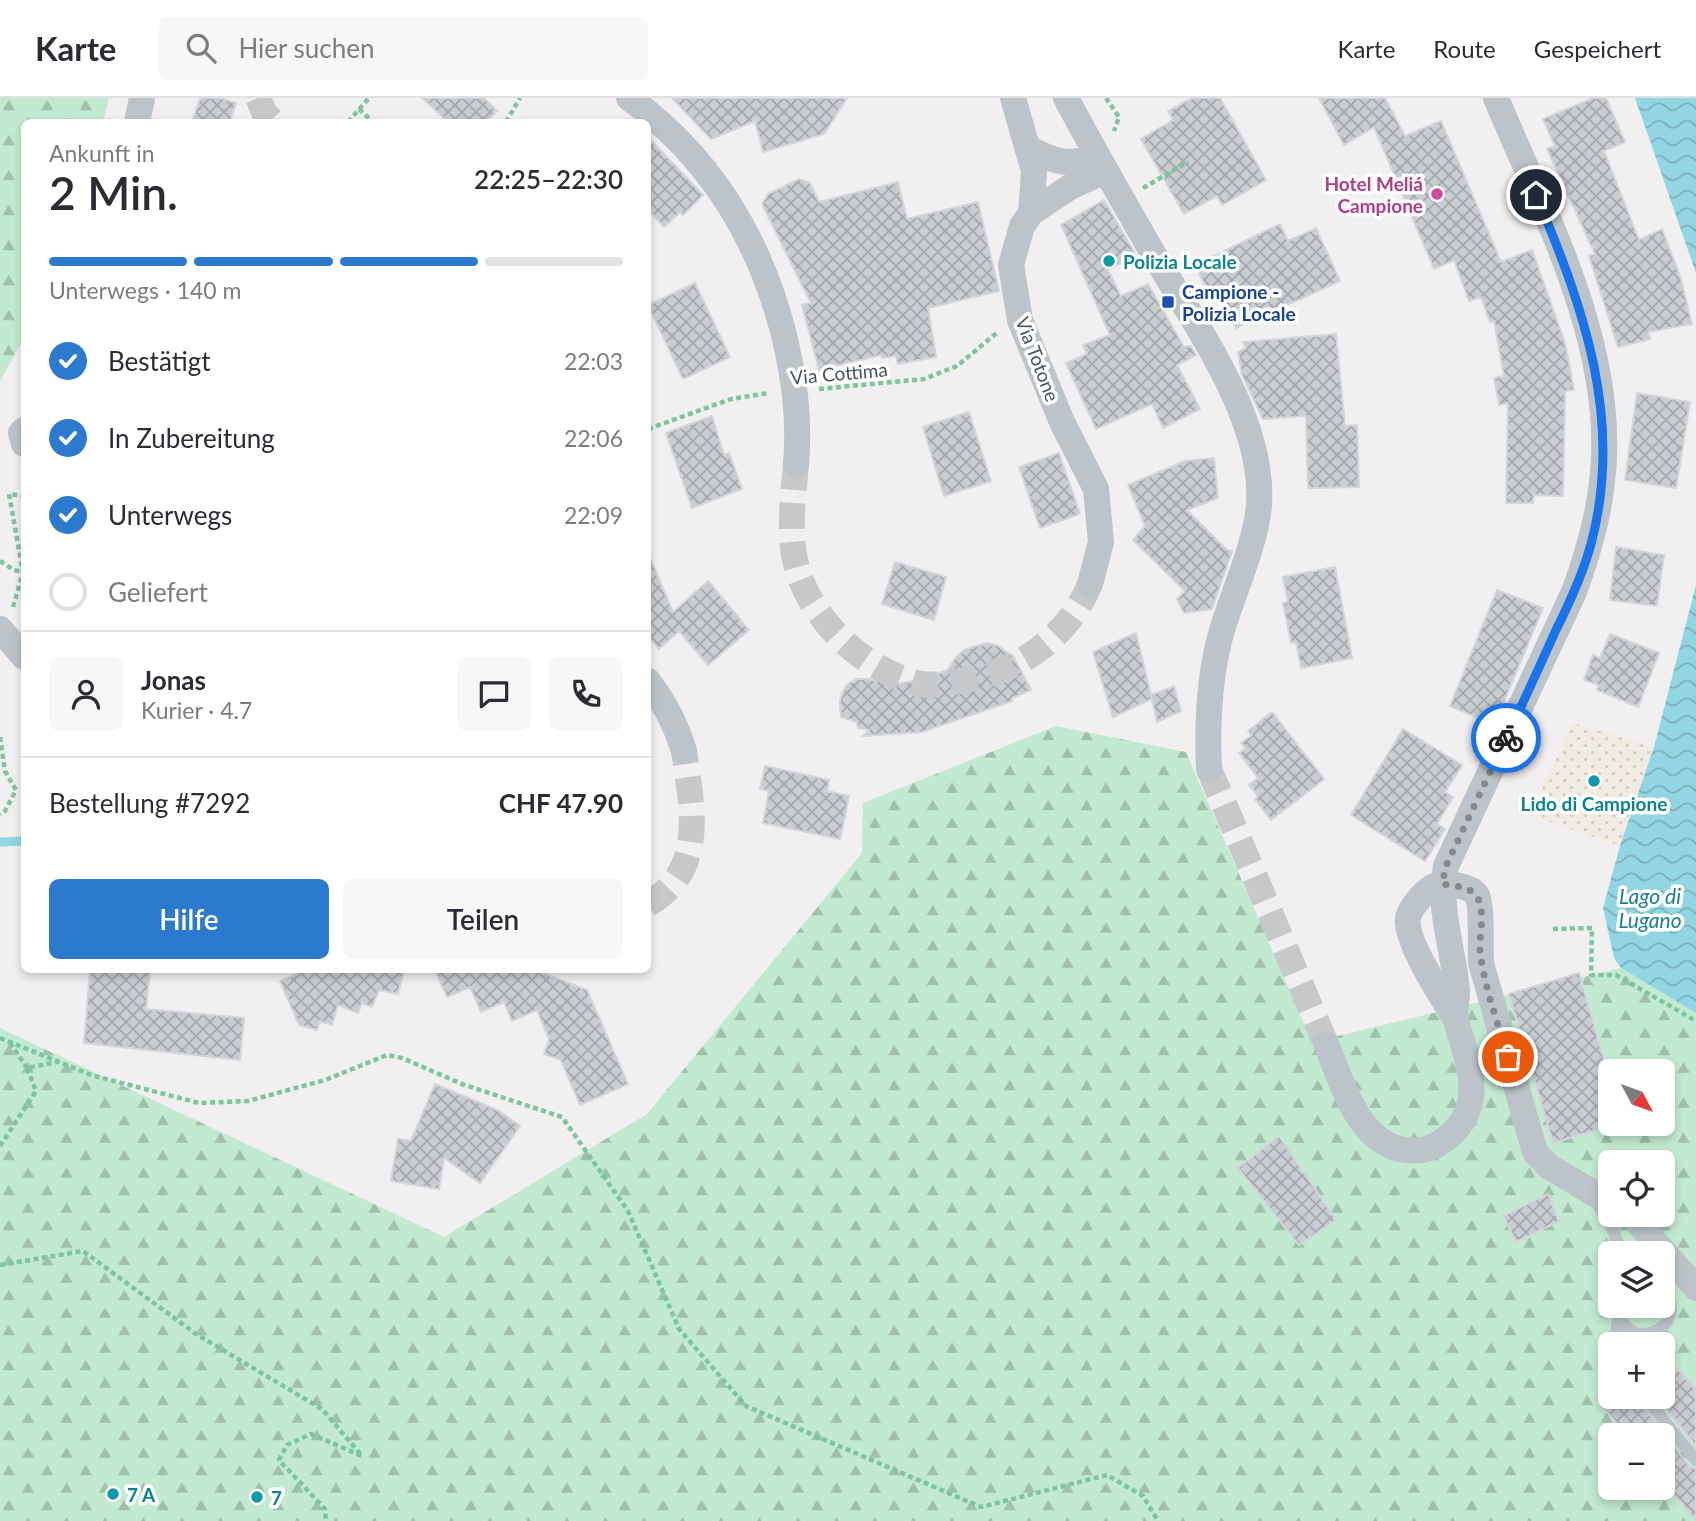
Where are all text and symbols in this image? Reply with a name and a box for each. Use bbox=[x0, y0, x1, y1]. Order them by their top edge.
search box bbox=[158, 17, 648, 80]
text: Karte bbox=[35, 28, 116, 68]
icon: search bbox=[182, 29, 220, 67]
text: Hier suchen bbox=[238, 32, 375, 64]
text: Karte bbox=[1338, 34, 1395, 63]
text: Route bbox=[1433, 34, 1496, 63]
text: Gespeichert bbox=[1534, 34, 1661, 63]
text: Ankunft in bbox=[49, 139, 155, 167]
text: 22:25–22:30 bbox=[474, 163, 623, 195]
text: 2 Min. bbox=[49, 165, 178, 220]
pin bbox=[1506, 165, 1566, 225]
place label: Hotel Meliá Campione bbox=[1324, 172, 1423, 217]
icon: home bbox=[1517, 176, 1555, 214]
marker: Hotel Meliá Campione bbox=[1429, 186, 1445, 202]
place label: Polizia Locale bbox=[1123, 250, 1237, 273]
marker: Polizia Locale bbox=[1101, 253, 1117, 269]
text: Unterwegs · 140 m bbox=[49, 276, 242, 304]
place label: Campione - Polizia Locale bbox=[1182, 280, 1296, 325]
marker: Campione - Polizia Locale bbox=[1160, 294, 1176, 310]
street label: Via Totone bbox=[1011, 313, 1065, 405]
icon: check bbox=[49, 342, 87, 380]
text: Bestätigt bbox=[108, 345, 211, 377]
text: 22:03 bbox=[564, 347, 623, 375]
street label: Via Cottima bbox=[789, 357, 889, 389]
icon: check bbox=[49, 419, 87, 457]
text: In Zubereitung bbox=[108, 422, 275, 454]
text: 22:06 bbox=[564, 424, 623, 452]
icon: check bbox=[49, 496, 87, 534]
text: Unterwegs bbox=[108, 499, 232, 531]
text: 22:09 bbox=[564, 501, 623, 529]
text: Geliefert bbox=[108, 576, 208, 608]
button: person bbox=[49, 657, 123, 731]
button: chat bbox=[457, 657, 531, 731]
button: phone bbox=[549, 657, 623, 731]
text: Jonas bbox=[141, 664, 206, 696]
text: Kurier · 4.7 bbox=[141, 696, 252, 724]
courier bbox=[1471, 703, 1541, 773]
icon: bike bbox=[1487, 719, 1525, 757]
marker: Lido di Campione bbox=[1586, 773, 1602, 789]
text: Bestellung #7292 bbox=[49, 787, 250, 819]
text: CHF 47.90 bbox=[499, 787, 623, 819]
place label: Lido di Campione bbox=[1521, 792, 1667, 815]
button: Hilfe bbox=[49, 879, 329, 959]
button: Teilen bbox=[343, 879, 623, 959]
water label: Lago di Lugano bbox=[1618, 883, 1682, 932]
pin bbox=[1478, 1027, 1538, 1087]
icon: bag bbox=[1489, 1038, 1527, 1076]
north arrow bbox=[1598, 1059, 1675, 1136]
map controls bbox=[1598, 1059, 1675, 1500]
button: locate bbox=[1598, 1150, 1675, 1227]
button: layers bbox=[1598, 1241, 1675, 1318]
button: + bbox=[1598, 1332, 1675, 1409]
button: − bbox=[1598, 1423, 1675, 1500]
place label: 7 A bbox=[127, 1483, 156, 1506]
marker: 7 A bbox=[105, 1486, 121, 1502]
place label: 7 bbox=[271, 1486, 282, 1509]
marker: 7 bbox=[249, 1489, 265, 1505]

